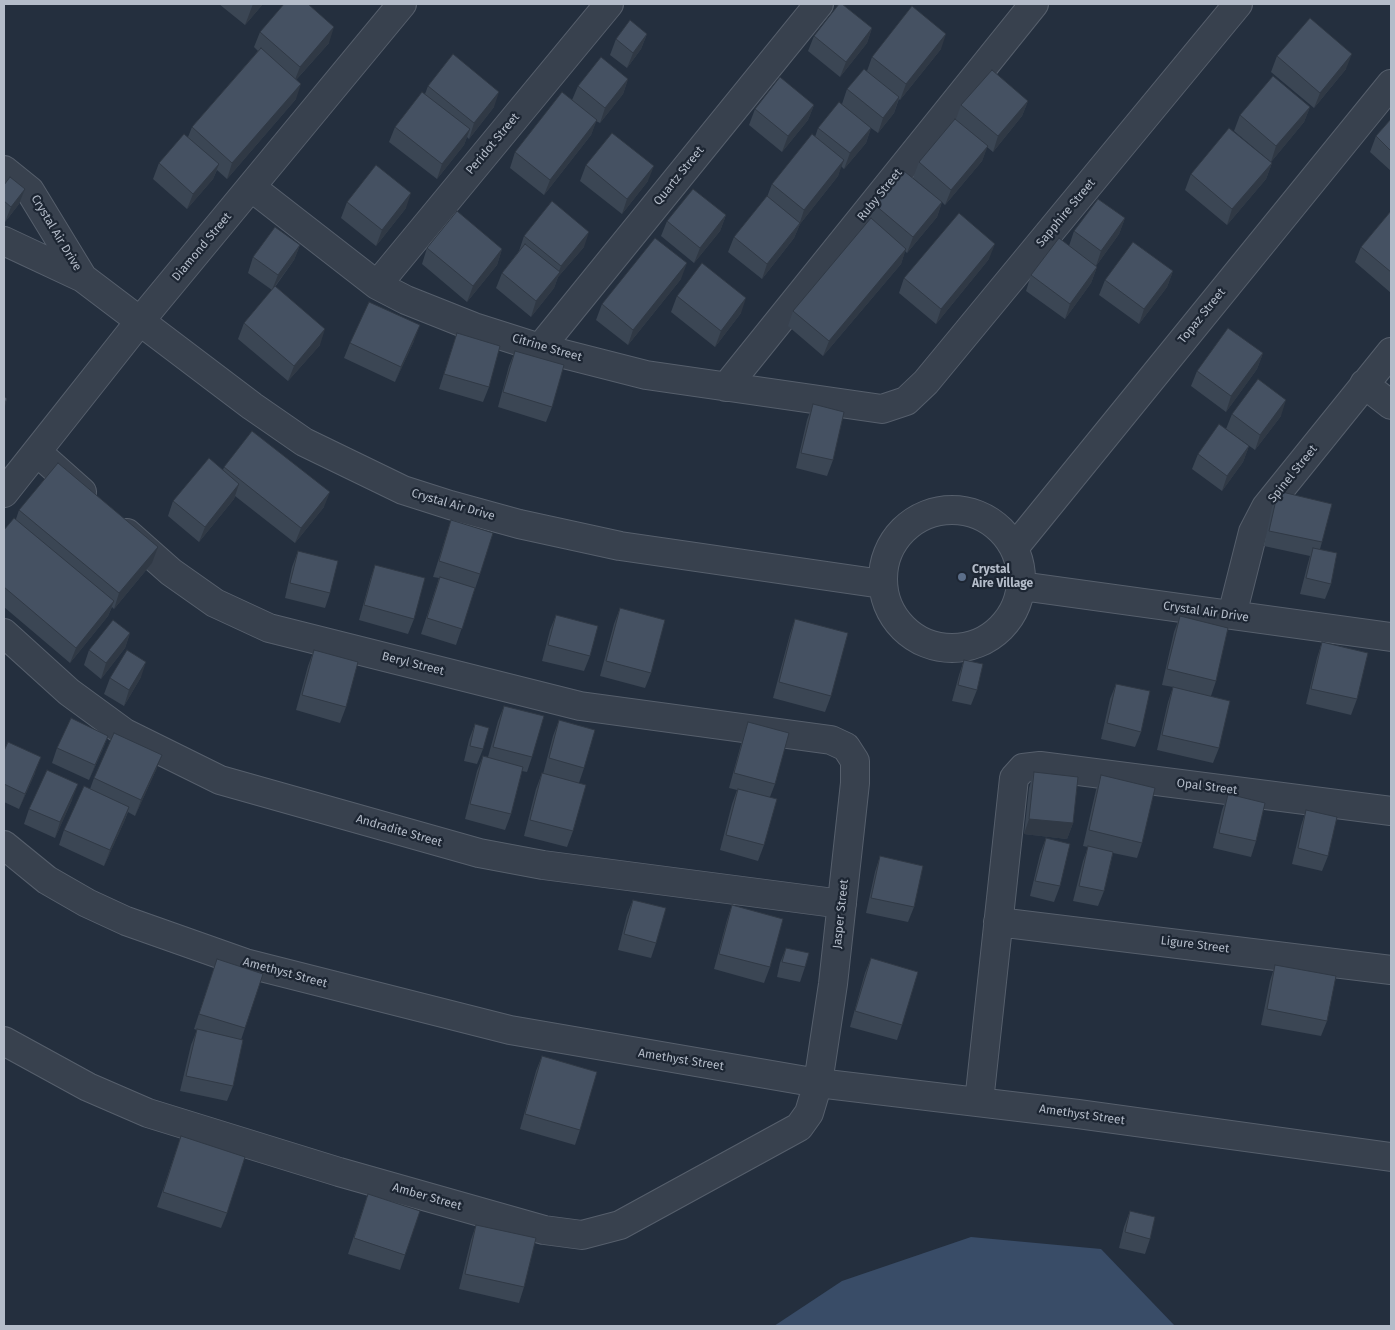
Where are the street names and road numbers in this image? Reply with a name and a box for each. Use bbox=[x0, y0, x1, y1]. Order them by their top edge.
street label: Peridot Street bbox=[463, 110, 523, 178]
street label: Quartz Street bbox=[651, 144, 707, 208]
street label: Ruby Street bbox=[855, 166, 905, 224]
street label: Sapphire Street bbox=[1033, 176, 1099, 250]
street label: Crystal Air Drive bbox=[28, 192, 84, 274]
street label: Diamond Street bbox=[169, 210, 235, 284]
street label: Topaz Street bbox=[1175, 285, 1229, 347]
street label: Citrine Street bbox=[511, 331, 583, 365]
street label: Spinel Street bbox=[1265, 442, 1321, 506]
street label: Crystal Air Drive bbox=[410, 486, 496, 524]
street label: Crystal Air Drive bbox=[1162, 599, 1250, 625]
street label: Beryl Street bbox=[380, 649, 446, 679]
street label: Opal Street bbox=[1176, 776, 1238, 798]
street label: Andradite Street bbox=[354, 812, 444, 850]
street label: Jasper Street bbox=[830, 879, 852, 949]
street label: Ligure Street bbox=[1160, 934, 1230, 956]
street label: Amethyst Street bbox=[241, 955, 329, 991]
street label: Amethyst Street bbox=[637, 1046, 725, 1074]
street label: Amethyst Street bbox=[1038, 1102, 1126, 1128]
street label: Amber Street bbox=[391, 1180, 463, 1214]

